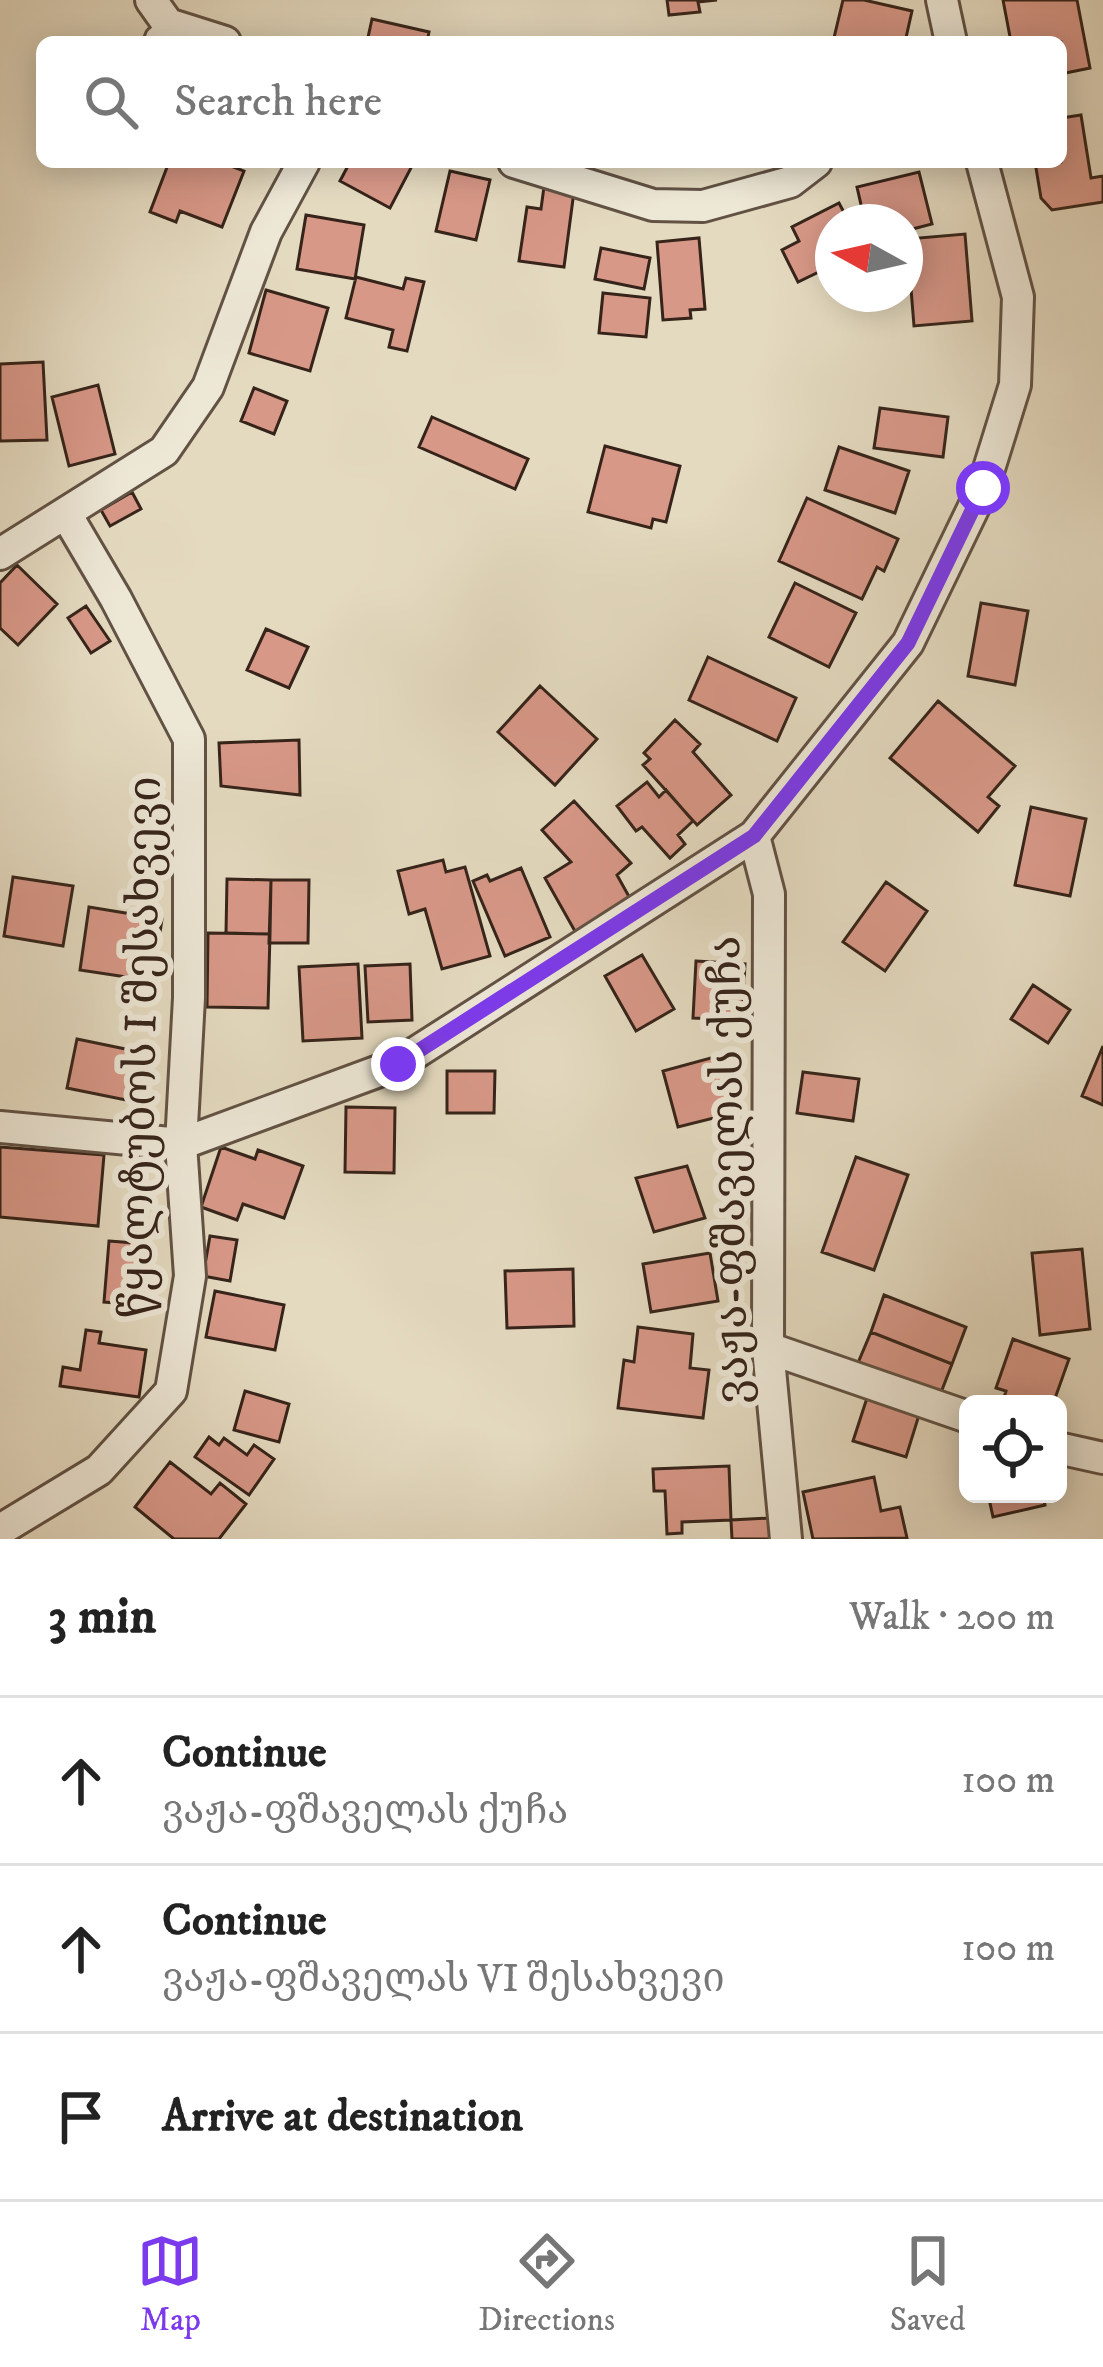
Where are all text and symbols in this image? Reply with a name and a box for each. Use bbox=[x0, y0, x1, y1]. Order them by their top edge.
search box bbox=[36, 36, 1067, 168]
icon: search bbox=[78, 69, 144, 135]
text: Search here bbox=[174, 74, 382, 130]
north arrow bbox=[815, 204, 923, 312]
route start bbox=[956, 461, 1010, 515]
street label: წყალტუბოს I შესახვევი bbox=[109, 776, 175, 1318]
street label: ვაჟა-ფშაველას ქუჩა bbox=[698, 935, 762, 1405]
route end bbox=[371, 1037, 425, 1091]
map controls bbox=[959, 1395, 1067, 1503]
button: locate bbox=[959, 1395, 1067, 1503]
text: 3 min bbox=[48, 1585, 156, 1649]
text: Walk · 200 m bbox=[849, 1593, 1055, 1642]
text: Continue bbox=[162, 1725, 327, 1781]
icon: ahead bbox=[48, 1748, 114, 1814]
text: 100 m bbox=[961, 1756, 1055, 1805]
text: ვაჟა-ფშაველას ქუჩა bbox=[162, 1787, 568, 1836]
text: Continue bbox=[162, 1893, 327, 1949]
icon: ahead bbox=[48, 1916, 114, 1982]
text: 100 m bbox=[961, 1924, 1055, 1973]
text: ვაჟა-ფშაველას VI შესახვევი bbox=[162, 1955, 725, 2004]
icon: arrive bbox=[48, 2084, 114, 2150]
text: Arrive at destination bbox=[162, 2089, 523, 2145]
tab: Map bbox=[137, 2228, 203, 2341]
tab: Directions bbox=[478, 2228, 615, 2341]
tab: Saved bbox=[890, 2228, 966, 2341]

